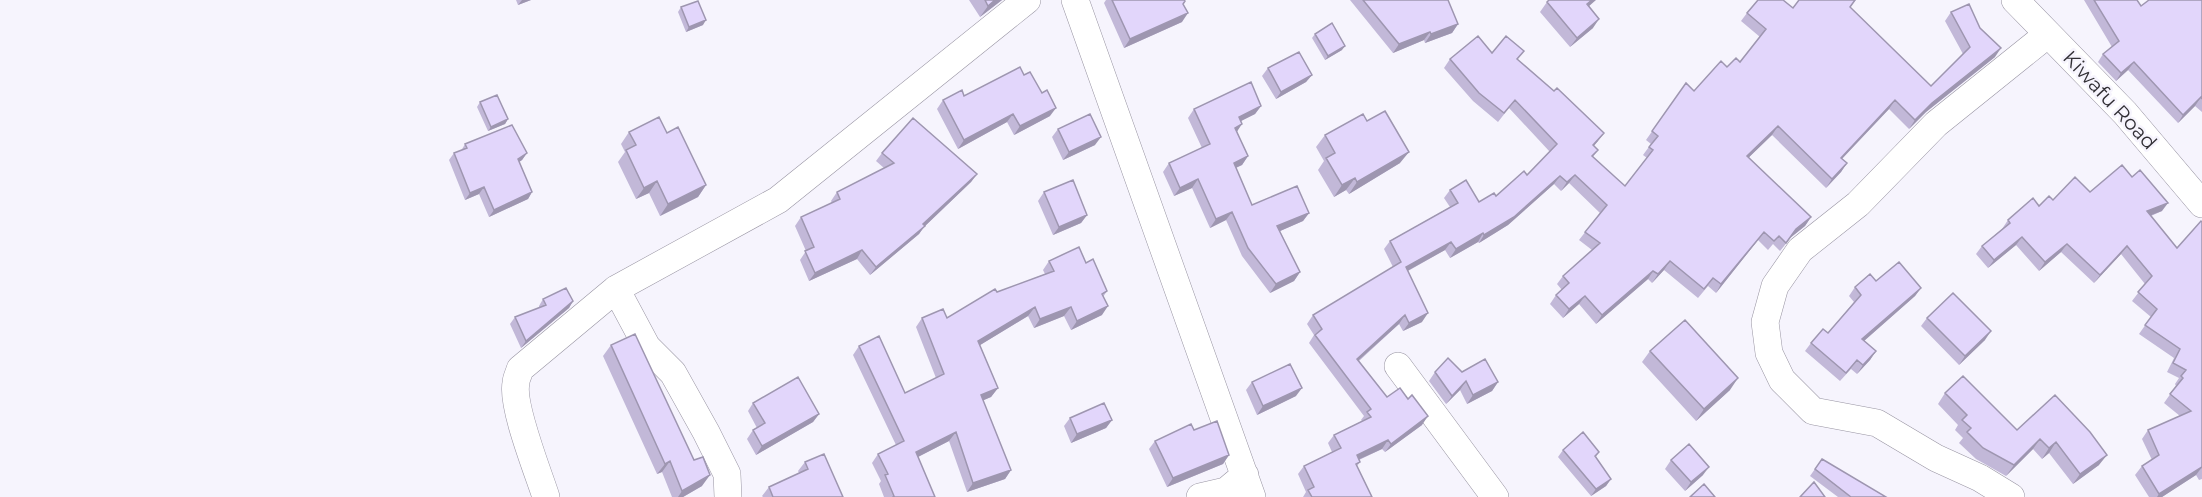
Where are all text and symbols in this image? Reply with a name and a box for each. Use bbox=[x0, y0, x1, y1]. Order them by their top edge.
street label: Kiwafu Road bbox=[2058, 46, 2162, 154]

